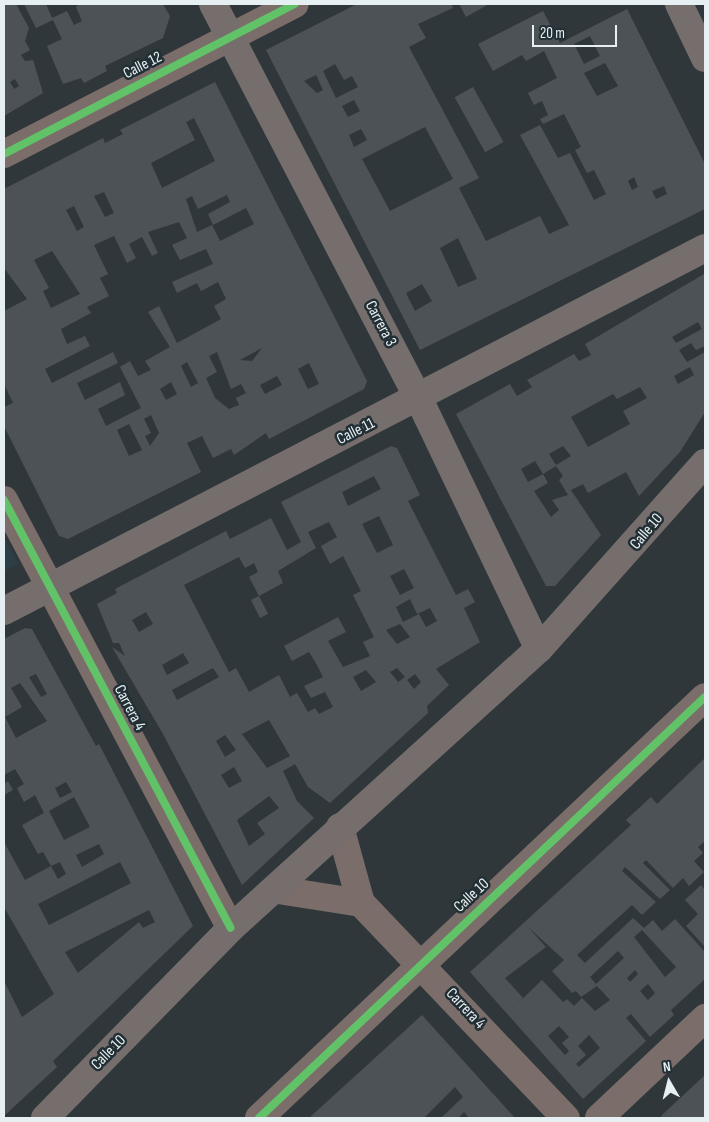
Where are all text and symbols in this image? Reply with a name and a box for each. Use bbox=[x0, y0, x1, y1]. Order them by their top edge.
scale bar bbox=[534, 15, 619, 47]
text: 20 m bbox=[540, 24, 565, 43]
street label: Calle 12 bbox=[120, 48, 166, 84]
street label: Carrera 3 bbox=[360, 298, 400, 350]
street label: Calle 11 bbox=[334, 414, 378, 450]
street label: Calle 10 bbox=[626, 510, 668, 554]
street label: Carrera 4 bbox=[109, 682, 149, 734]
street label: Calle 10 bbox=[450, 875, 494, 917]
street label: Carrera 4 bbox=[441, 985, 489, 1033]
street label: Calle 10 bbox=[88, 1031, 130, 1075]
north arrow bbox=[644, 1057, 694, 1107]
text: N bbox=[662, 1058, 672, 1076]

